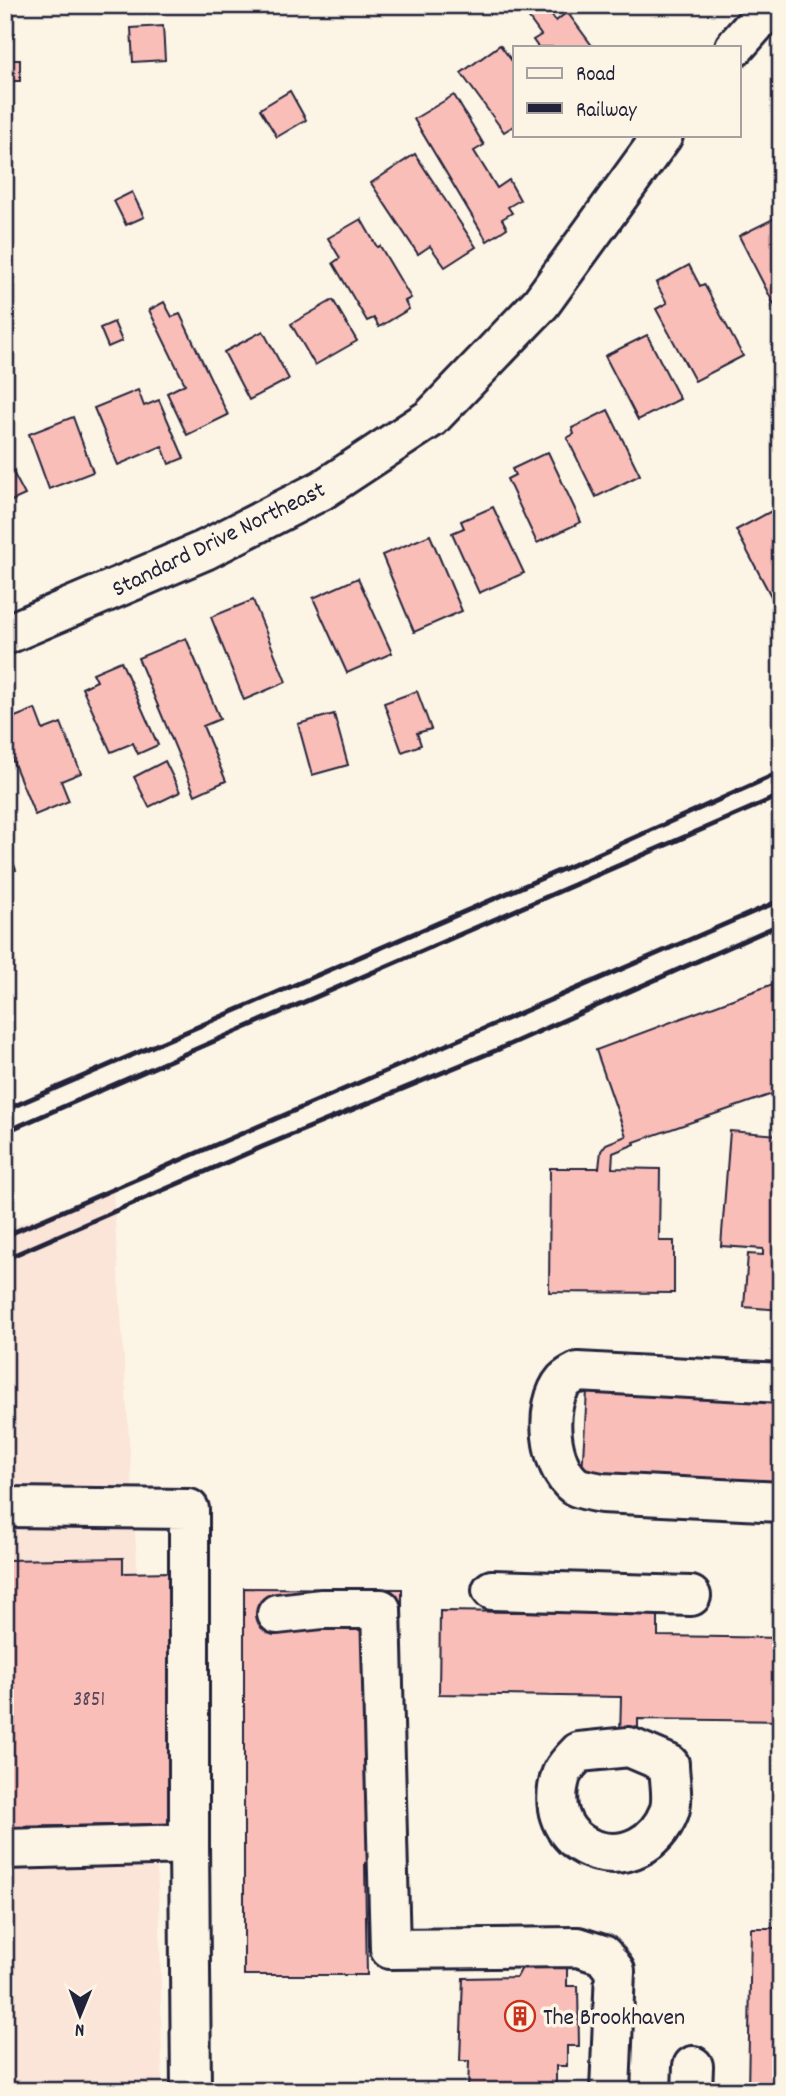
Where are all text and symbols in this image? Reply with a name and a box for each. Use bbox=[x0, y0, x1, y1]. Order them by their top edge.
legend bbox=[513, 46, 740, 136]
text: Road bbox=[576, 61, 615, 91]
text: Railway bbox=[576, 97, 637, 127]
street label: Standard Drive Northeast bbox=[107, 474, 332, 607]
house number: 3851 bbox=[73, 1686, 105, 1716]
north arrow bbox=[46, 1980, 116, 2050]
building icon: The Brookhaven bbox=[503, 1999, 537, 2033]
place label: The Brookhaven bbox=[543, 2002, 685, 2036]
text: N bbox=[75, 2015, 85, 2042]

